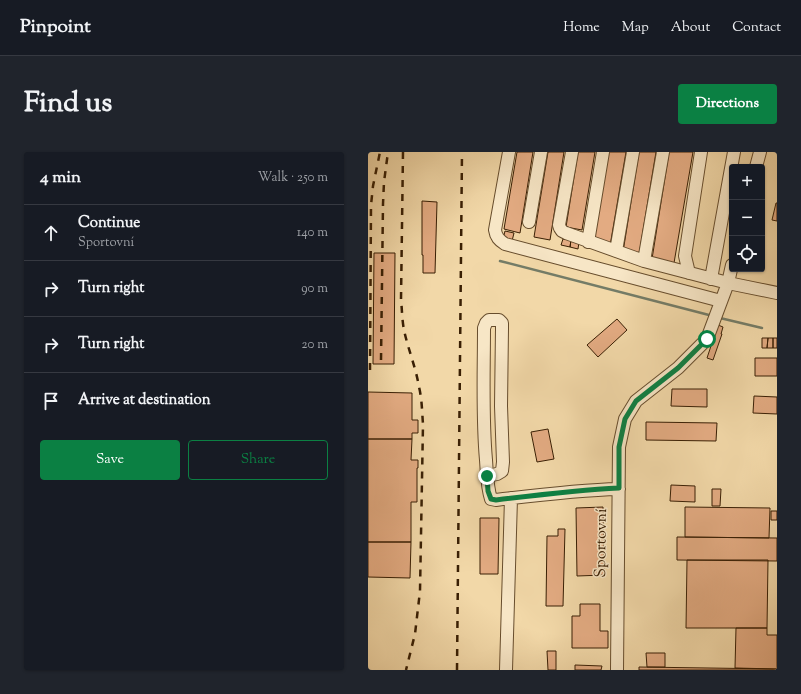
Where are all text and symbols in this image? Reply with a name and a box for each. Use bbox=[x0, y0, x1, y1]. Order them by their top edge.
text: Pinpoint bbox=[20, 14, 91, 41]
text: Home bbox=[563, 18, 600, 38]
text: Map bbox=[622, 18, 649, 38]
text: About bbox=[671, 18, 710, 38]
text: Contact bbox=[732, 18, 781, 38]
text: Find us bbox=[24, 84, 112, 124]
button: Directions bbox=[678, 84, 777, 124]
map controls bbox=[729, 164, 765, 272]
button: + bbox=[729, 164, 765, 200]
text: 4 min bbox=[40, 166, 81, 190]
text: Walk · 250 m bbox=[258, 169, 328, 187]
button: − bbox=[729, 200, 765, 236]
text: Continue bbox=[78, 213, 140, 234]
icon: ahead bbox=[40, 222, 62, 244]
text: 140 m bbox=[297, 224, 328, 242]
text: Sportovní bbox=[78, 234, 134, 252]
button: locate bbox=[729, 236, 765, 272]
icon: right bbox=[40, 278, 62, 300]
text: Turn right bbox=[78, 278, 144, 299]
text: 90 m bbox=[301, 280, 328, 298]
route start bbox=[698, 330, 716, 348]
icon: right bbox=[40, 334, 62, 356]
text: Turn right bbox=[78, 334, 144, 355]
text: 20 m bbox=[302, 336, 328, 354]
icon: arrive bbox=[40, 390, 62, 412]
text: Arrive at destination bbox=[78, 390, 211, 411]
button: Save bbox=[40, 440, 180, 480]
button: Share bbox=[188, 440, 328, 480]
route end bbox=[478, 467, 496, 485]
street label: Sportovní bbox=[590, 508, 614, 578]

